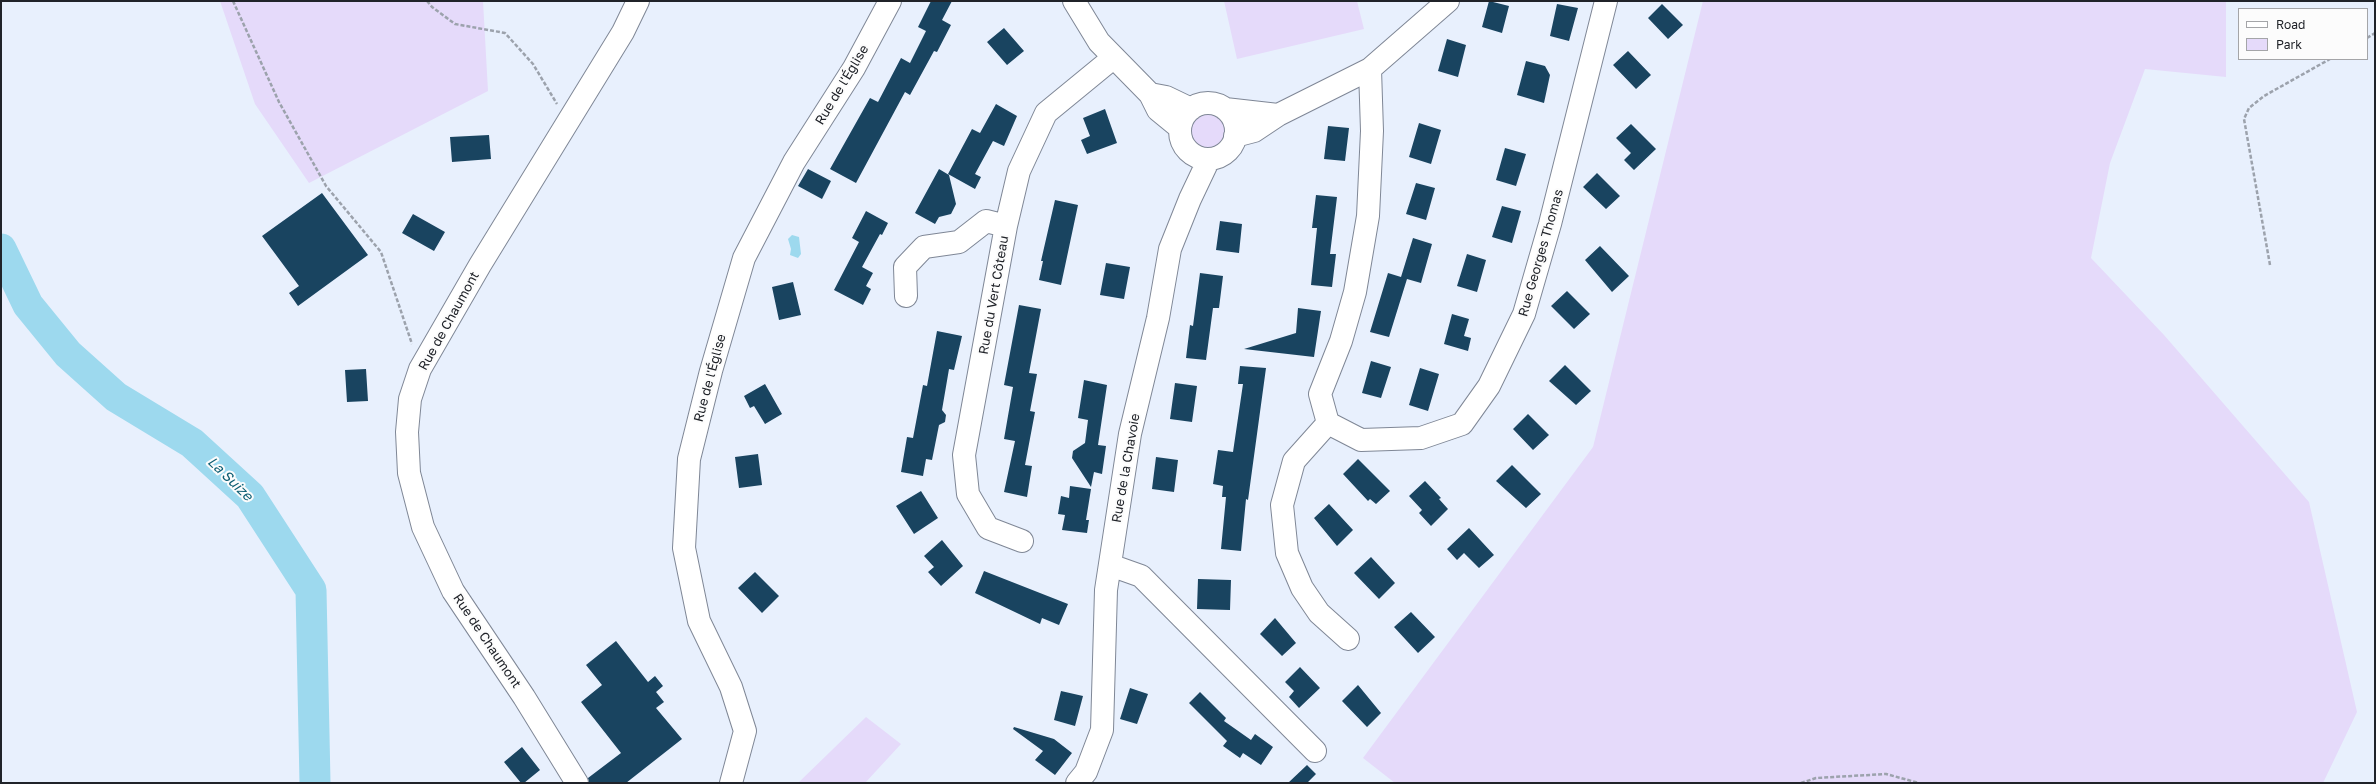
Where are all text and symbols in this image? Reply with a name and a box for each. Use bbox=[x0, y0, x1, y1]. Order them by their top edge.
legend bbox=[2238, 8, 2368, 60]
text: Road bbox=[2276, 17, 2305, 32]
text: Park bbox=[2276, 37, 2302, 52]
street label: Rue de l'Église bbox=[812, 42, 872, 128]
street label: Rue Georges Thomas bbox=[1515, 187, 1567, 319]
street label: Rue du Vert Côteau bbox=[976, 234, 1012, 356]
street label: Rue de Chaumont bbox=[415, 269, 483, 373]
street label: Rue de l'Église bbox=[691, 332, 729, 424]
street label: Rue de la Chavoie bbox=[1109, 412, 1143, 524]
water label: La Suize bbox=[204, 454, 256, 504]
street label: Rue de Chaumont bbox=[450, 591, 524, 691]

